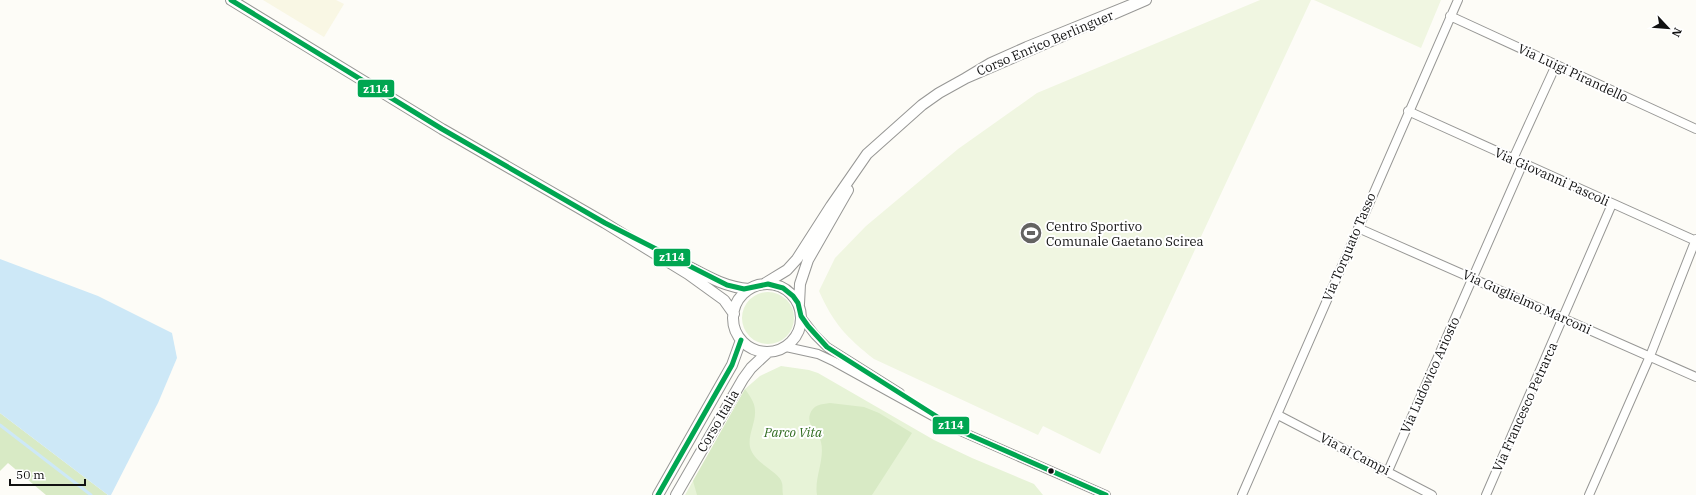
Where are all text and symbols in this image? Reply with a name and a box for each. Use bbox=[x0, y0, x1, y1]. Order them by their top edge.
street label: Corso Enrico Berlinguer bbox=[974, 6, 1116, 80]
north arrow bbox=[1648, 8, 1688, 48]
text: N bbox=[1669, 25, 1685, 40]
street label: Via Luigi Pirandello bbox=[1515, 40, 1631, 106]
line badge: z114 bbox=[357, 79, 395, 98]
text: z114 bbox=[363, 82, 389, 96]
street label: Via Giovanni Pascoli bbox=[1492, 144, 1612, 210]
street label: Via Torquato Tasso bbox=[1318, 190, 1380, 304]
place label: Centro Sportivo Comunale Gaetano Scirea bbox=[1046, 218, 1204, 250]
sports icon: Centro Sportivo Comunale Gaetano Scirea bbox=[1018, 220, 1044, 246]
line badge: z114 bbox=[653, 248, 691, 267]
text: z114 bbox=[659, 250, 685, 264]
street label: Via Guglielmo Marconi bbox=[1460, 266, 1594, 338]
street label: Via Ludovico Ariosto bbox=[1397, 314, 1463, 436]
street label: Via Francesco Petrarca bbox=[1489, 340, 1561, 474]
street label: Corso Italia bbox=[693, 387, 743, 455]
line badge: z114 bbox=[932, 416, 970, 435]
text: z114 bbox=[938, 418, 964, 432]
park label: Parco Vita bbox=[763, 424, 822, 441]
street label: Via ai Campi bbox=[1317, 429, 1393, 479]
scale bar bbox=[10, 461, 85, 487]
unlabelled marker bbox=[1046, 466, 1056, 476]
text: 50 m bbox=[16, 467, 45, 482]

